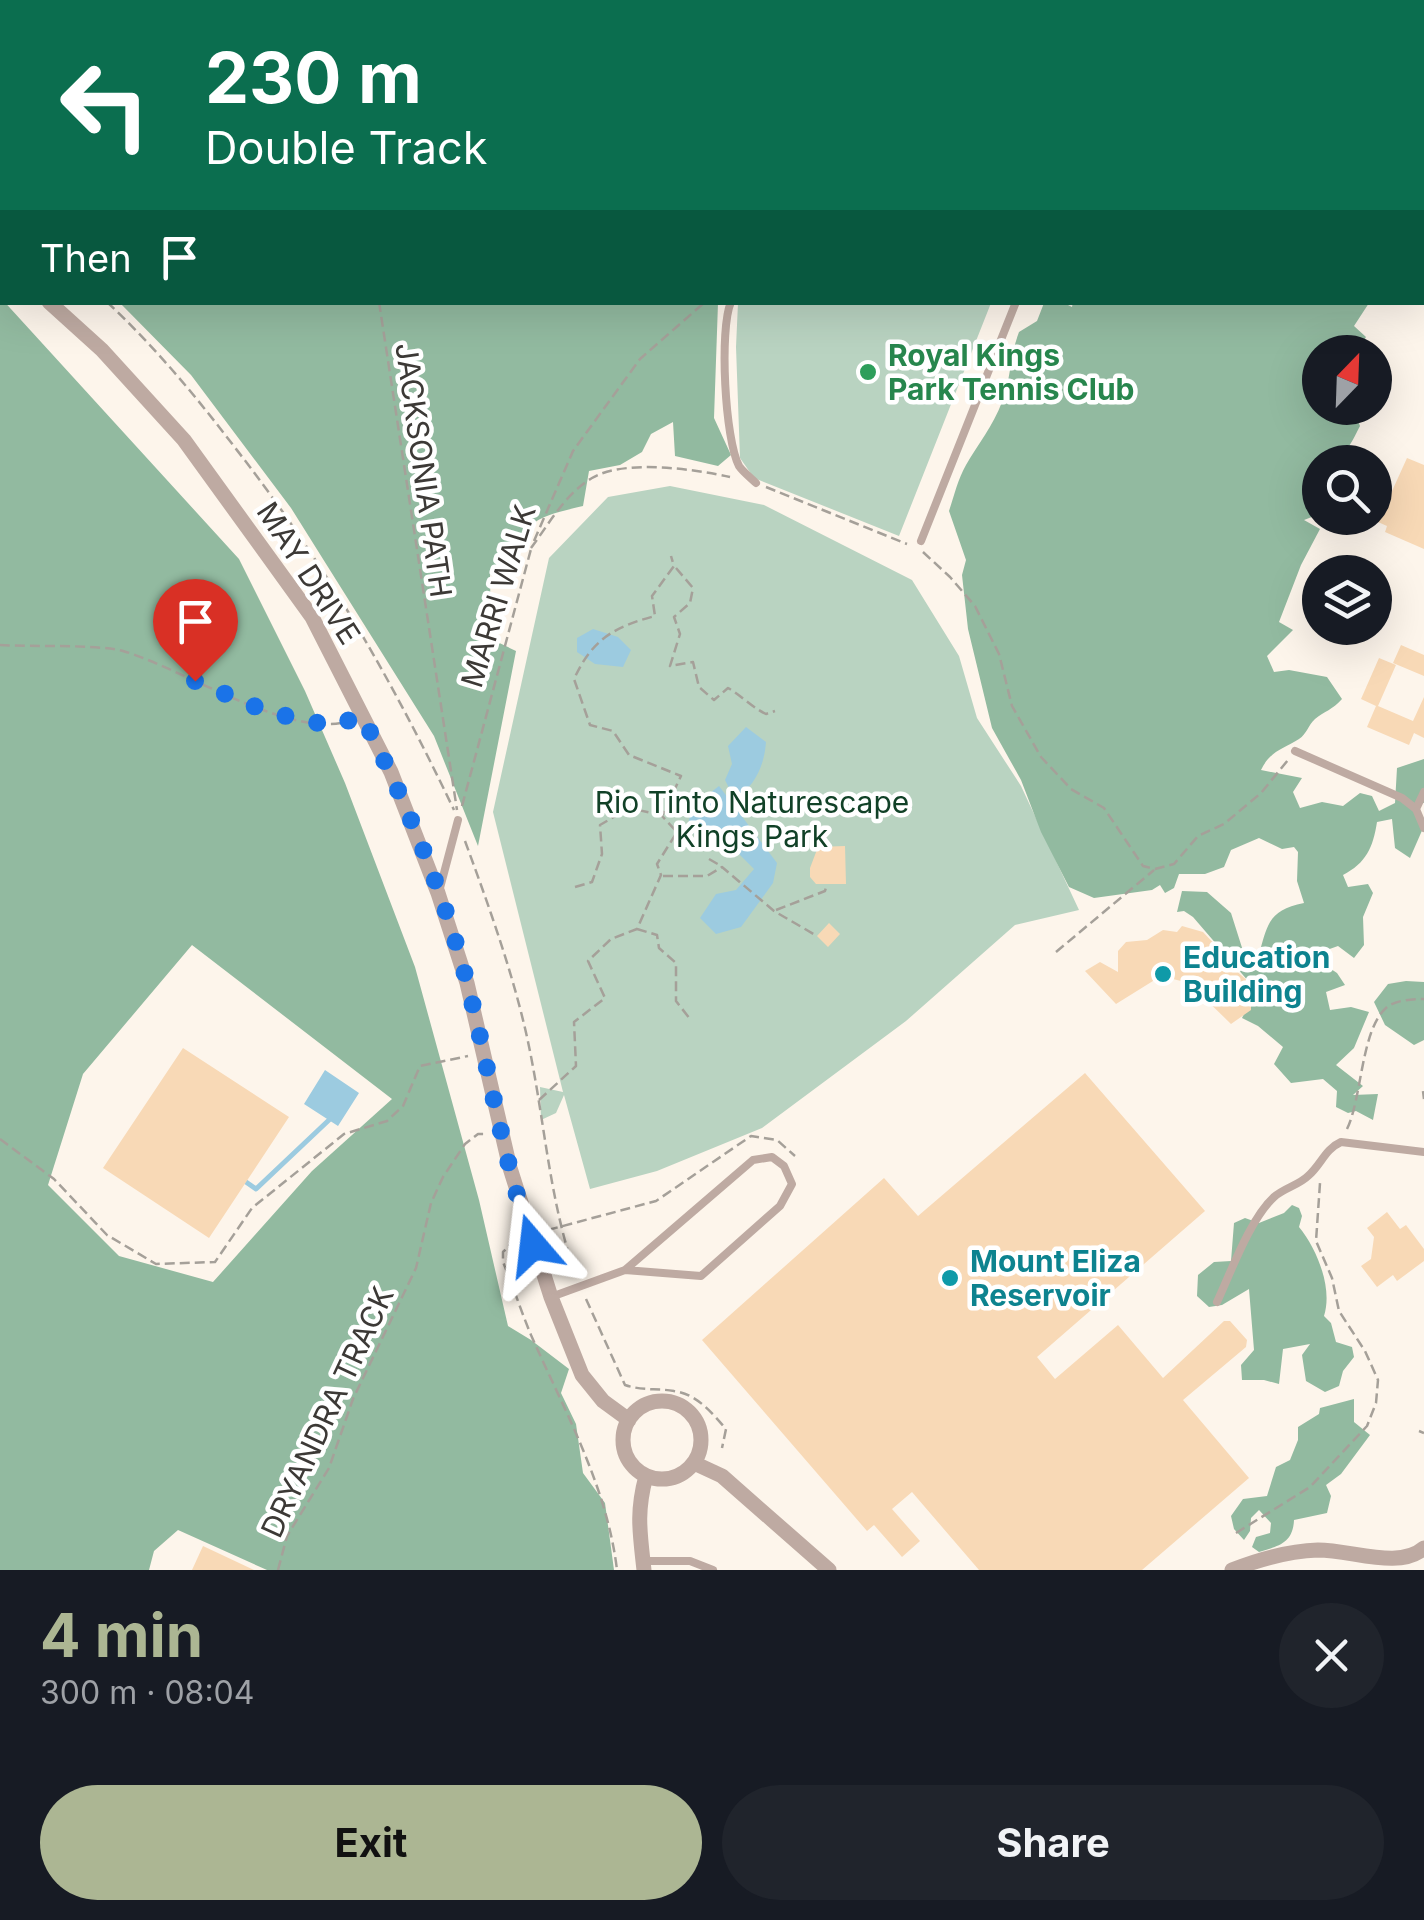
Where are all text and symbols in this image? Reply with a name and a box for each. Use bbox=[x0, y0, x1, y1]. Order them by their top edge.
text: 230 m bbox=[205, 35, 422, 120]
icon: left bbox=[40, 40, 170, 170]
text: Double Track bbox=[205, 120, 488, 175]
icon: arrive bbox=[152, 230, 207, 285]
text: Then bbox=[40, 235, 132, 281]
north arrow bbox=[1302, 335, 1392, 425]
map controls bbox=[1302, 335, 1392, 645]
place label: Royal Kings Park Tennis Club bbox=[888, 337, 1135, 407]
street label: JACKSONIA PATH bbox=[388, 340, 460, 600]
marker: Royal Kings Park Tennis Club bbox=[857, 361, 879, 383]
button: search bbox=[1302, 445, 1392, 535]
street label: MAY DRIVE bbox=[250, 495, 368, 651]
street label: MARRI WALK bbox=[453, 501, 543, 691]
button: layers bbox=[1302, 555, 1392, 645]
pin bbox=[153, 579, 238, 682]
icon: arrive bbox=[168, 594, 223, 649]
park label: Rio Tinto Naturescape Kings Park bbox=[595, 784, 909, 854]
place label: Education Building bbox=[1183, 939, 1330, 1009]
marker: Education Building bbox=[1152, 963, 1174, 985]
position arrow bbox=[481, 1193, 585, 1297]
place label: Mount Eliza Reservoir bbox=[970, 1243, 1141, 1313]
marker: Mount Eliza Reservoir bbox=[939, 1267, 961, 1289]
street label: DRYANDRA TRACK bbox=[253, 1281, 401, 1543]
text: 4 min bbox=[40, 1599, 203, 1671]
button: close bbox=[1279, 1603, 1384, 1708]
text: 300 m · 08:04 bbox=[40, 1673, 254, 1712]
button: Exit bbox=[40, 1785, 702, 1900]
button: Share bbox=[722, 1785, 1384, 1900]

